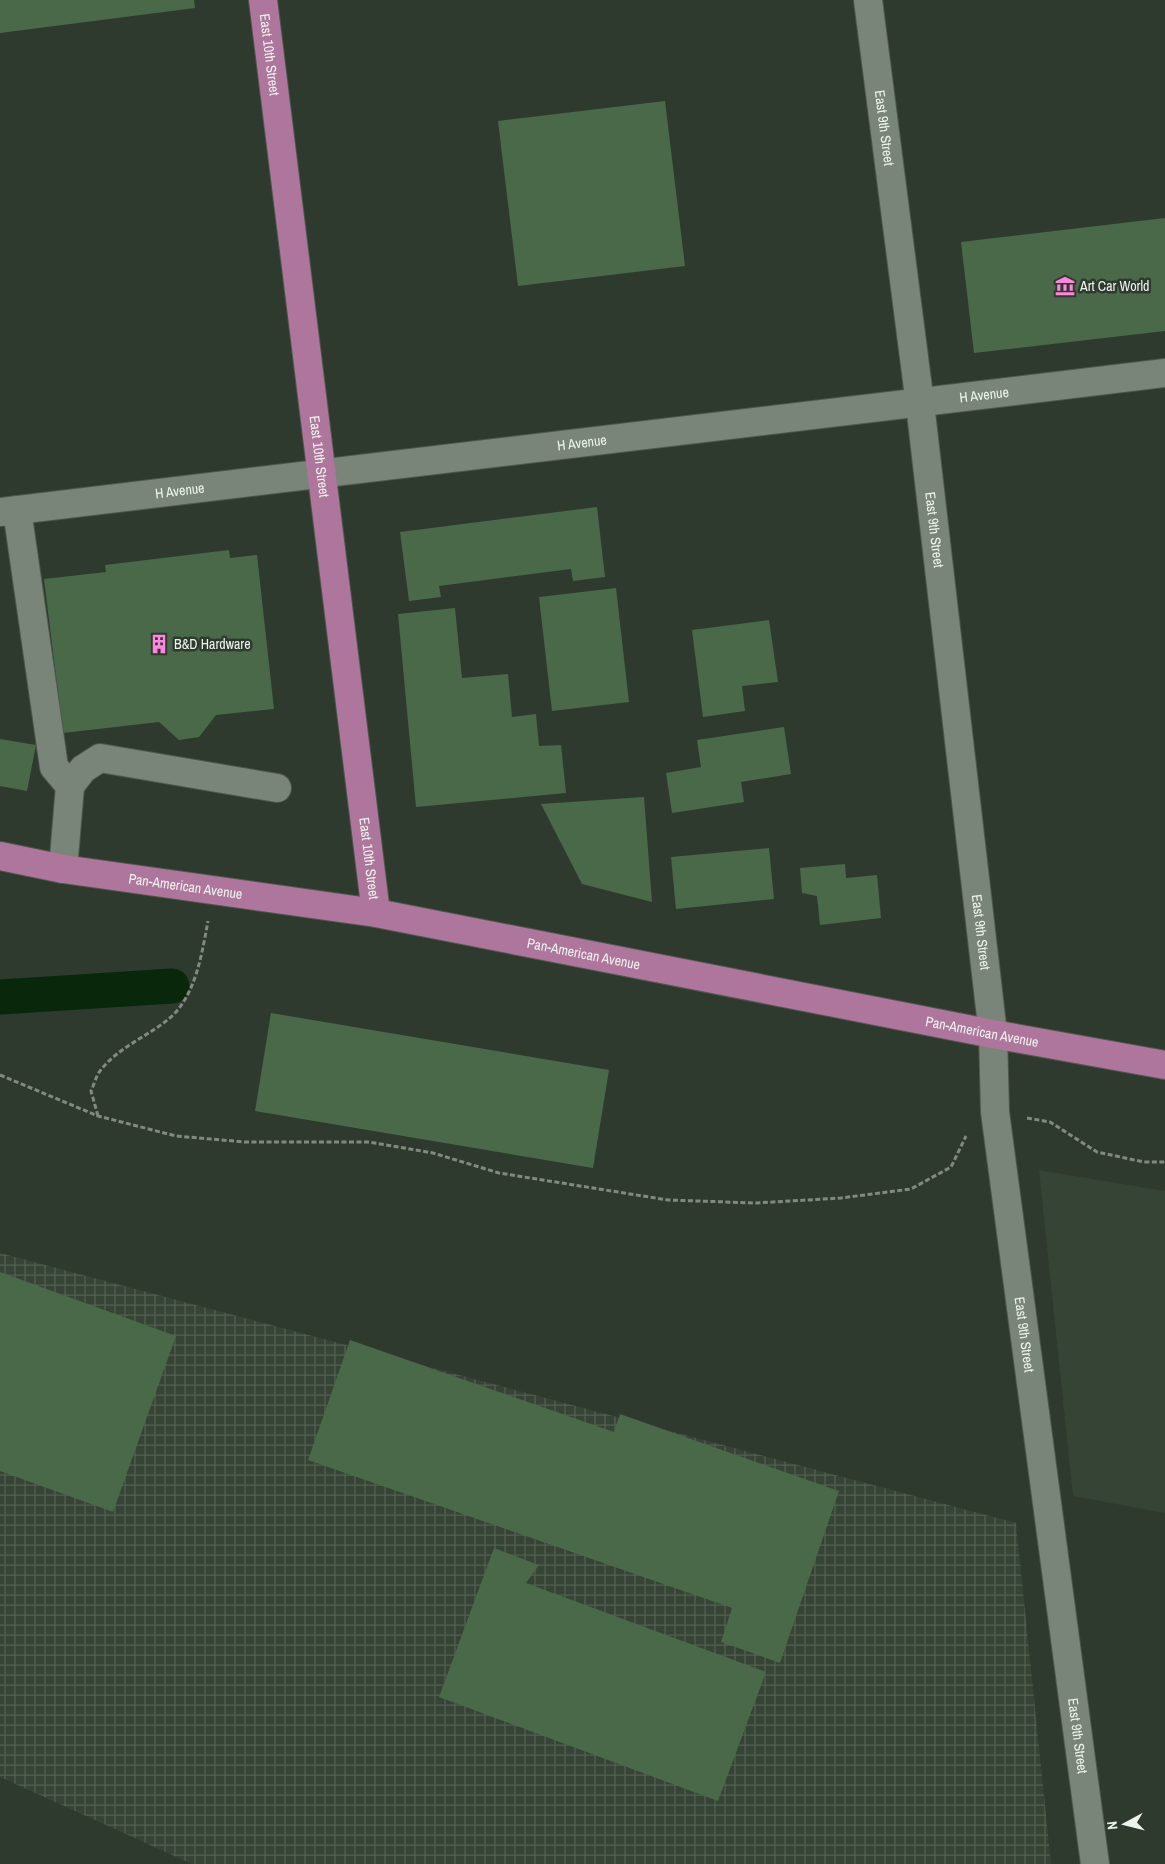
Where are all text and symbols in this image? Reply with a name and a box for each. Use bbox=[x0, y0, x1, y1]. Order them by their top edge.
street label: East 10th Street bbox=[256, 13, 284, 97]
street label: East 9th Street bbox=[871, 89, 898, 167]
museum icon: Art Car World bbox=[1054, 275, 1076, 297]
place label: Art Car World bbox=[1079, 277, 1149, 295]
street label: H Avenue bbox=[958, 383, 1010, 406]
street label: East 10th Street bbox=[306, 414, 333, 499]
street label: H Avenue bbox=[556, 431, 608, 454]
street label: H Avenue bbox=[154, 479, 205, 502]
street label: East 9th Street bbox=[921, 491, 948, 569]
building icon: B&D Hardware bbox=[148, 633, 170, 655]
place label: B&D Hardware bbox=[174, 635, 251, 653]
street label: East 10th Street bbox=[355, 816, 383, 900]
street label: Pan-American Avenue bbox=[127, 869, 244, 903]
street label: East 9th Street bbox=[968, 893, 995, 971]
street label: Pan-American Avenue bbox=[526, 934, 642, 974]
street label: Pan-American Avenue bbox=[924, 1012, 1040, 1051]
street label: East 9th Street bbox=[1011, 1296, 1039, 1373]
street label: East 9th Street bbox=[1064, 1697, 1092, 1775]
north arrow bbox=[1100, 1799, 1150, 1849]
text: N bbox=[1103, 1820, 1122, 1831]

